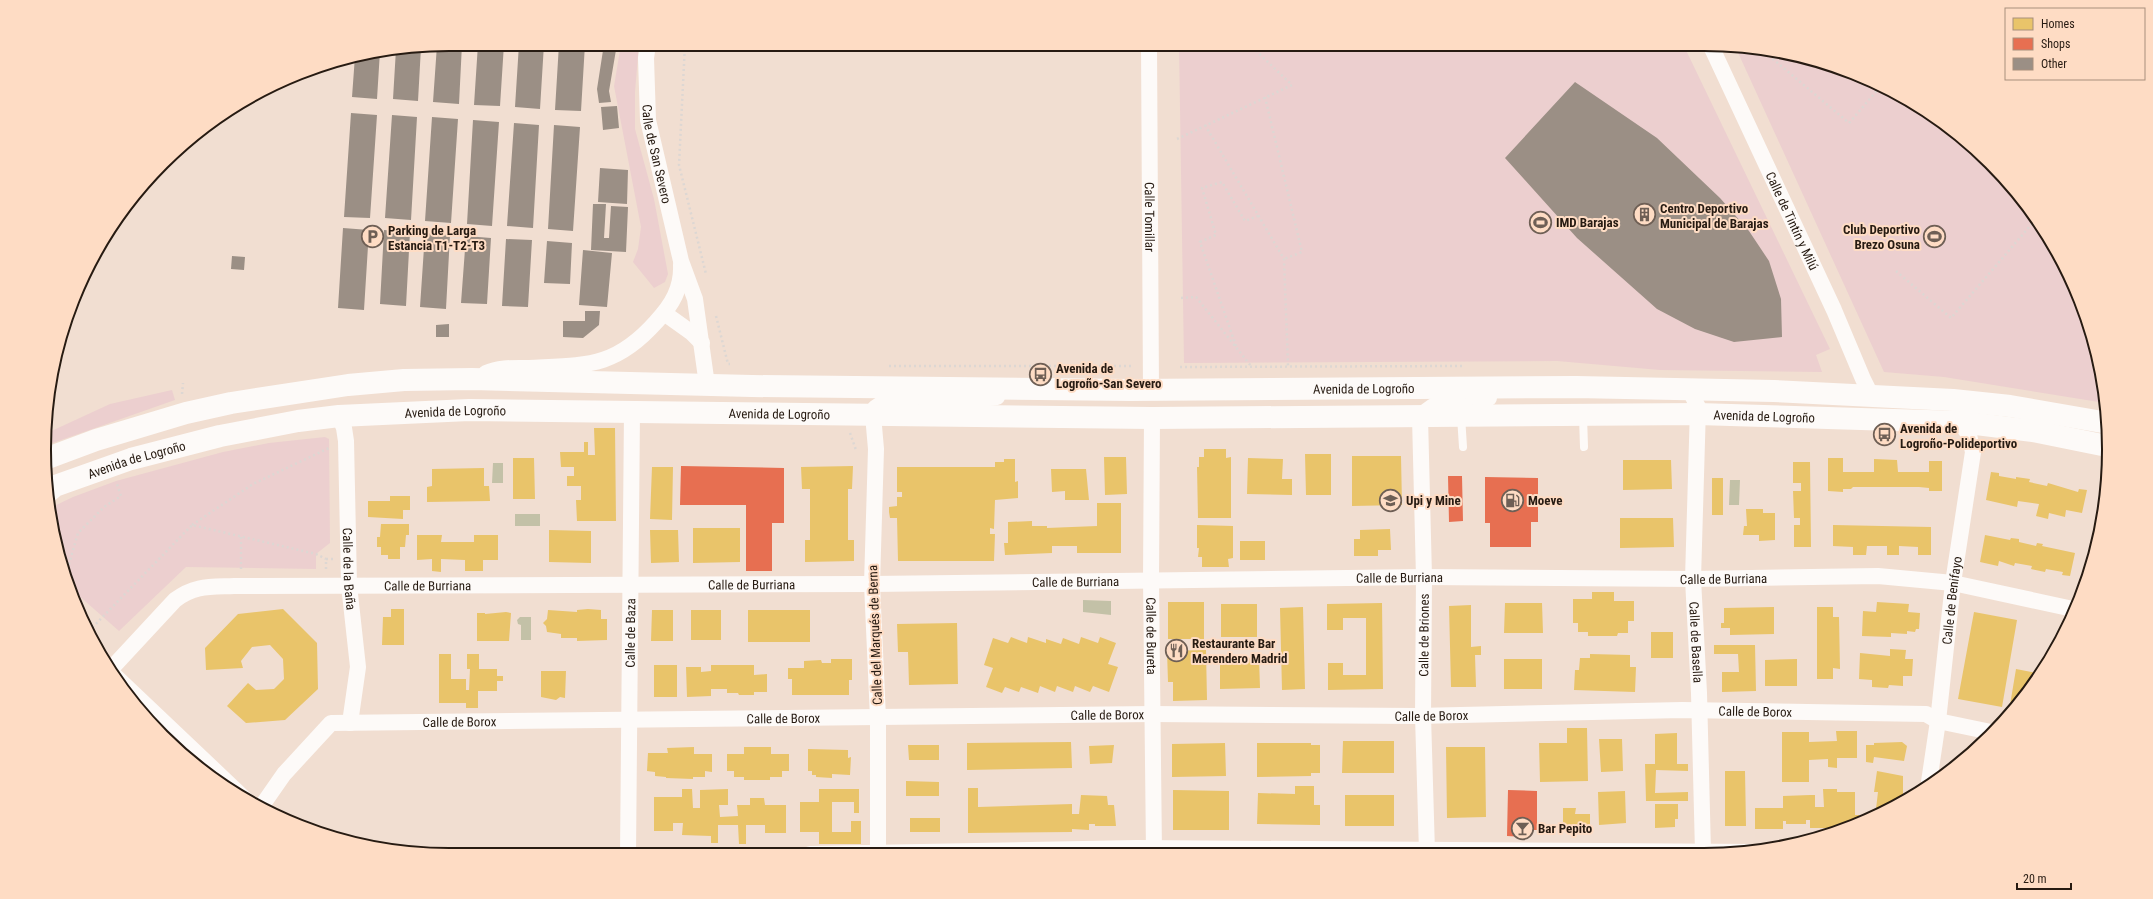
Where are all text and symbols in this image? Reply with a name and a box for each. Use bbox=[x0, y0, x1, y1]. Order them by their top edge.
legend bbox=[2005, 8, 2145, 80]
text: Homes bbox=[2041, 17, 2075, 31]
text: Shops bbox=[2041, 37, 2070, 51]
text: Other bbox=[2041, 57, 2067, 71]
street label: Calle de San Severo bbox=[640, 104, 675, 205]
street label: Calle de Tintín y Milú bbox=[1763, 169, 1822, 272]
street label: Calle Tomillar bbox=[1142, 182, 1158, 252]
place label: Centro Deportivo Municipal de Barajas bbox=[1660, 201, 1769, 231]
building icon: Centro Deportivo Municipal de Barajas bbox=[1632, 202, 1658, 228]
sports icon: IMD Barajas bbox=[1528, 209, 1554, 235]
place label: IMD Barajas bbox=[1556, 215, 1619, 230]
place label: Club Deportivo Brezo Osuna bbox=[1843, 222, 1921, 252]
place label: Parking de Larga Estancia T1-T2-T3 bbox=[388, 223, 485, 253]
sports icon: Club Deportivo Brezo Osuna bbox=[1922, 223, 1948, 249]
parking icon: Parking de Larga Estancia T1-T2-T3 bbox=[359, 224, 385, 250]
place label: Avenida de Logroño-San Severo bbox=[1056, 361, 1162, 391]
bus stop icon: Avenida de Logroño-San Severo bbox=[1027, 362, 1053, 388]
street label: Avenida de Logroño bbox=[1313, 381, 1415, 396]
street label: Avenida de Logroño bbox=[404, 402, 506, 420]
street label: Avenida de Logroño bbox=[728, 406, 830, 422]
street label: Avenida de Logroño bbox=[1713, 407, 1815, 425]
place label: Avenida de Logroño-Polideportivo bbox=[1900, 421, 2018, 451]
bus stop icon: Avenida de Logroño-Polideportivo bbox=[1871, 422, 1897, 448]
street label: Avenida de Logroño bbox=[85, 438, 187, 481]
school or university icon: Upi y Mine bbox=[1378, 487, 1404, 513]
fuel station icon: Moeve bbox=[1500, 487, 1526, 513]
place label: Upi y Mine bbox=[1406, 493, 1461, 508]
place label: Moeve bbox=[1528, 493, 1562, 508]
street label: Calle de la Baña bbox=[340, 528, 359, 611]
street label: Calle de Benifayo bbox=[1939, 555, 1964, 645]
street label: Calle del Marqués de Berna bbox=[865, 565, 885, 705]
street label: Calle de Burriana bbox=[1356, 569, 1443, 585]
street label: Calle de Burriana bbox=[1680, 570, 1767, 587]
street label: Calle de Burriana bbox=[1032, 573, 1119, 589]
street label: Calle de Burriana bbox=[708, 577, 795, 592]
street label: Calle de Burriana bbox=[384, 578, 471, 593]
street label: Calle de Briones bbox=[1416, 593, 1431, 677]
street label: Calle de Bureta bbox=[1144, 597, 1160, 675]
street label: Calle de Baza bbox=[622, 598, 638, 668]
street label: Calle de Basella bbox=[1687, 601, 1706, 683]
place label: Restaurante Bar Merendero Madrid bbox=[1192, 636, 1288, 666]
restaurant icon: Restaurante Bar Merendero Madrid bbox=[1164, 637, 1190, 663]
street label: Calle de Borox bbox=[1718, 703, 1793, 719]
street label: Calle de Borox bbox=[1070, 707, 1145, 722]
street label: Calle de Borox bbox=[1394, 707, 1469, 724]
street label: Calle de Borox bbox=[746, 710, 821, 726]
street label: Calle de Borox bbox=[422, 714, 497, 729]
bar icon: Bar Pepito bbox=[1510, 815, 1536, 841]
place label: Bar Pepito bbox=[1538, 821, 1593, 836]
scale bar bbox=[2017, 865, 2071, 891]
text: 20 m bbox=[2023, 872, 2047, 886]

